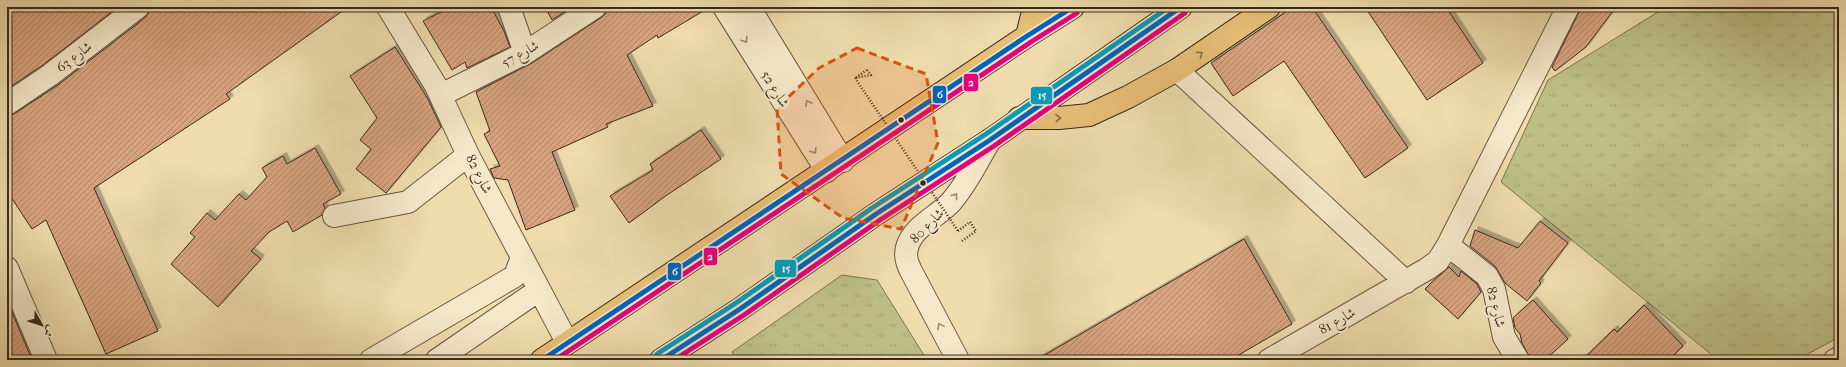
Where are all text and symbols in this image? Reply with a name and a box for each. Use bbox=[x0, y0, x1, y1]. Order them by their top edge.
one-way arrow bbox=[740, 36, 748, 43]
street label: شارع 57 bbox=[498, 37, 543, 74]
street label: شارع 63 bbox=[53, 38, 97, 79]
one-way arrow bbox=[1196, 52, 1203, 59]
street label: شارع 52 bbox=[755, 67, 793, 112]
line badge: 2 bbox=[963, 73, 979, 92]
text: 2 bbox=[968, 76, 974, 89]
line badge: 6 bbox=[932, 85, 947, 104]
line badge: 15 bbox=[1030, 86, 1053, 105]
text: 6 bbox=[937, 88, 944, 101]
text: 15 bbox=[1038, 89, 1047, 102]
one-way arrow bbox=[805, 100, 812, 107]
one-way arrow bbox=[1055, 113, 1061, 122]
unlabelled marker bbox=[896, 115, 906, 125]
one-way arrow bbox=[809, 146, 816, 153]
street label: شارع 82 bbox=[459, 152, 496, 198]
unlabelled marker bbox=[918, 178, 928, 188]
one-way arrow bbox=[951, 194, 958, 201]
street label: شارع 80 bbox=[906, 205, 950, 249]
line badge: 2 bbox=[703, 247, 718, 266]
text: 2 bbox=[707, 250, 713, 263]
line badge: 15 bbox=[774, 259, 797, 278]
line badge: 6 bbox=[667, 262, 682, 281]
text: 15 bbox=[782, 262, 791, 275]
text: 6 bbox=[672, 265, 679, 278]
street label: شارع 82 bbox=[1480, 285, 1509, 330]
street label: شارع 81 bbox=[1316, 304, 1360, 341]
north arrow bbox=[22, 305, 62, 345]
one-way arrow bbox=[937, 322, 945, 330]
text: ش bbox=[41, 323, 58, 339]

